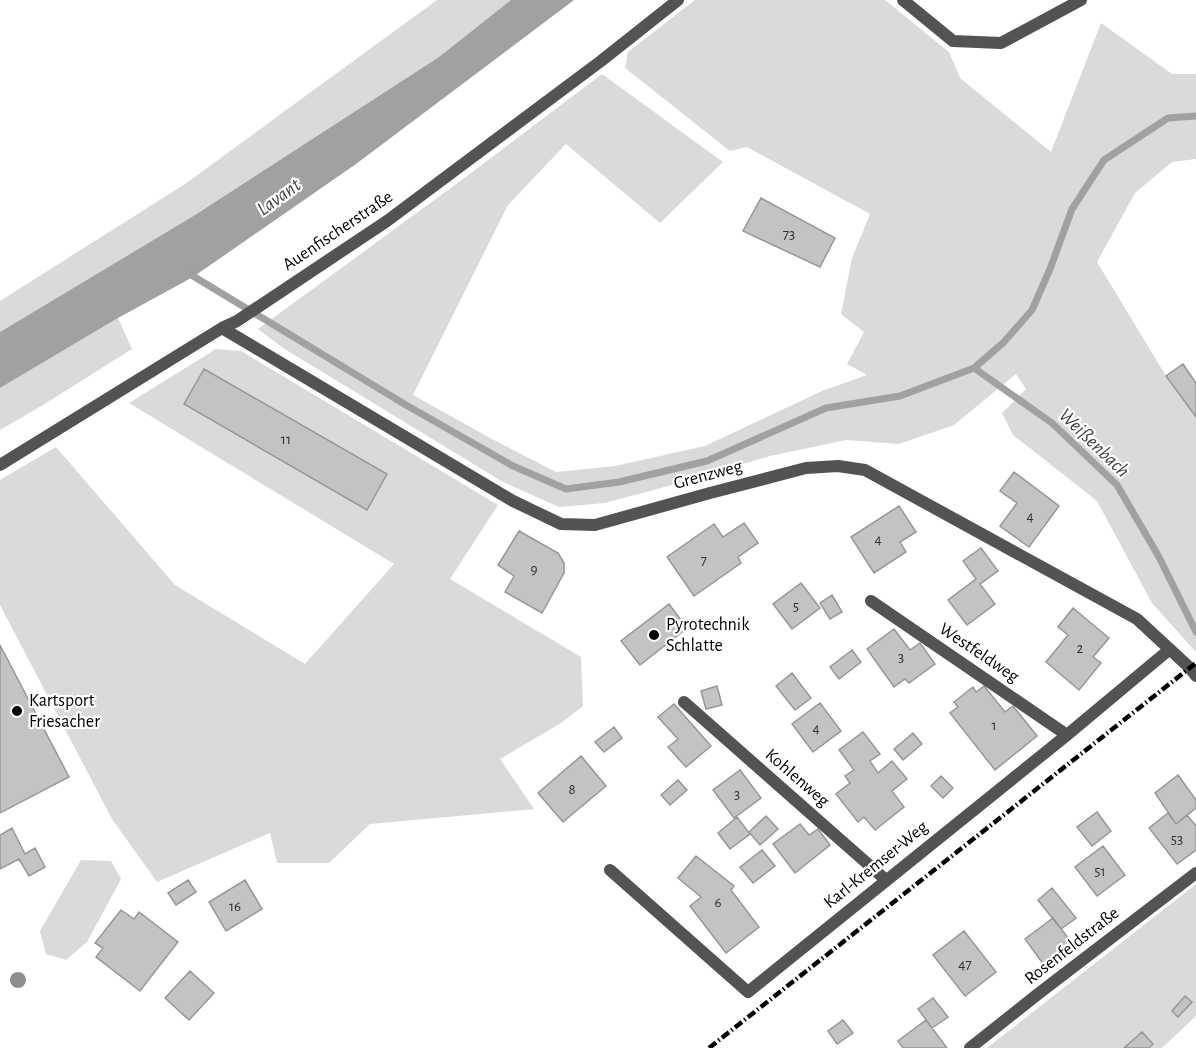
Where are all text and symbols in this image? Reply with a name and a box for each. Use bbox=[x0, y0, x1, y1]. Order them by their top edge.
water label: Lavant bbox=[253, 174, 305, 219]
street label: Auenfischerstraße bbox=[280, 188, 396, 274]
house number: 73 bbox=[783, 227, 795, 242]
water label: Weißenbach bbox=[1055, 405, 1133, 481]
house number: 11 bbox=[281, 432, 291, 447]
street label: Grenzweg bbox=[672, 457, 744, 493]
house number: 4 bbox=[1026, 509, 1034, 524]
house number: 4 bbox=[874, 532, 882, 547]
house number: 7 bbox=[701, 553, 707, 568]
house number: 9 bbox=[530, 562, 538, 577]
house number: 5 bbox=[793, 599, 799, 614]
place label: Pyrotechnik Schlatte bbox=[666, 616, 750, 655]
street label: Westfeldweg bbox=[936, 620, 1022, 686]
marker: Pyrotechnik Schlatte bbox=[647, 628, 661, 642]
house number: 2 bbox=[1077, 641, 1084, 656]
house number: 3 bbox=[898, 650, 904, 665]
place label: Kartsport Friesacher bbox=[29, 692, 100, 731]
marker: Kartsport Friesacher bbox=[10, 704, 24, 718]
house number: 1 bbox=[991, 718, 997, 733]
house number: 4 bbox=[812, 721, 820, 736]
street label: Kohlenweg bbox=[762, 746, 833, 811]
house number: 8 bbox=[568, 782, 576, 797]
house number: 3 bbox=[734, 787, 740, 802]
street label: Karl-Kremser-Weg bbox=[821, 818, 931, 912]
house number: 53 bbox=[1171, 832, 1183, 847]
house number: 51 bbox=[1094, 864, 1106, 879]
house number: 6 bbox=[714, 895, 722, 910]
house number: 16 bbox=[229, 899, 241, 914]
street label: Rosenfeldstraße bbox=[1022, 904, 1122, 988]
house number: 47 bbox=[958, 957, 972, 972]

